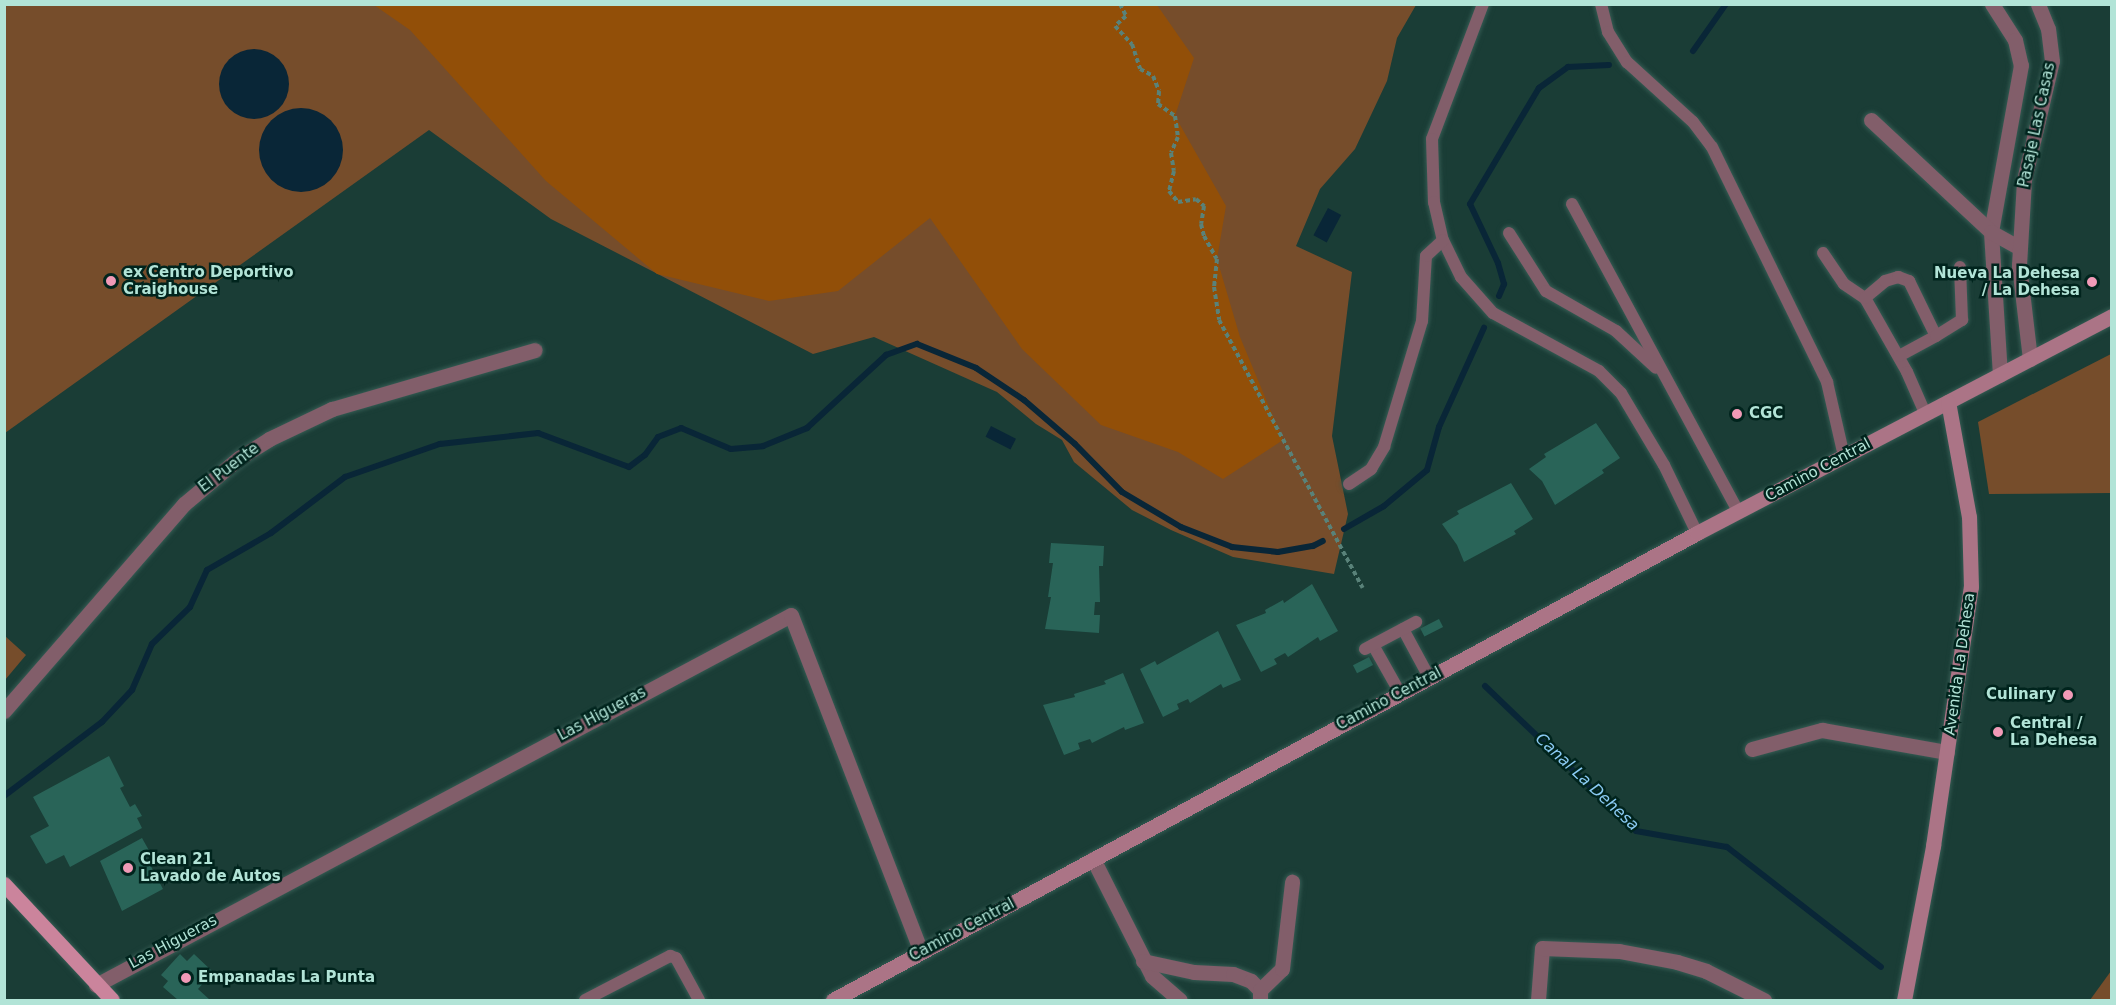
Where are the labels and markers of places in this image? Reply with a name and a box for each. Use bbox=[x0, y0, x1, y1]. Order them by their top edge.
place label: ex Centro Deportivo Craighouse bbox=[123, 263, 293, 298]
place label: Nueva La Dehesa / La Dehesa bbox=[1934, 264, 2080, 299]
marker: ex Centro Deportivo Craighouse bbox=[104, 274, 118, 288]
marker: Nueva La Dehesa / La Dehesa bbox=[2085, 275, 2099, 289]
place label: CGC bbox=[1749, 405, 1783, 423]
marker: CGC bbox=[1730, 407, 1744, 421]
place label: Culinary bbox=[1986, 686, 2056, 704]
marker: Culinary bbox=[2061, 688, 2075, 702]
place label: Central / La Dehesa bbox=[2010, 714, 2097, 749]
marker: Central / La Dehesa bbox=[1991, 725, 2005, 739]
place label: Clean 21 Lavado de Autos bbox=[140, 850, 281, 885]
marker: Clean 21 Lavado de Autos bbox=[121, 861, 135, 875]
place label: Empanadas La Punta bbox=[198, 969, 375, 987]
marker: Empanadas La Punta bbox=[179, 971, 193, 985]

